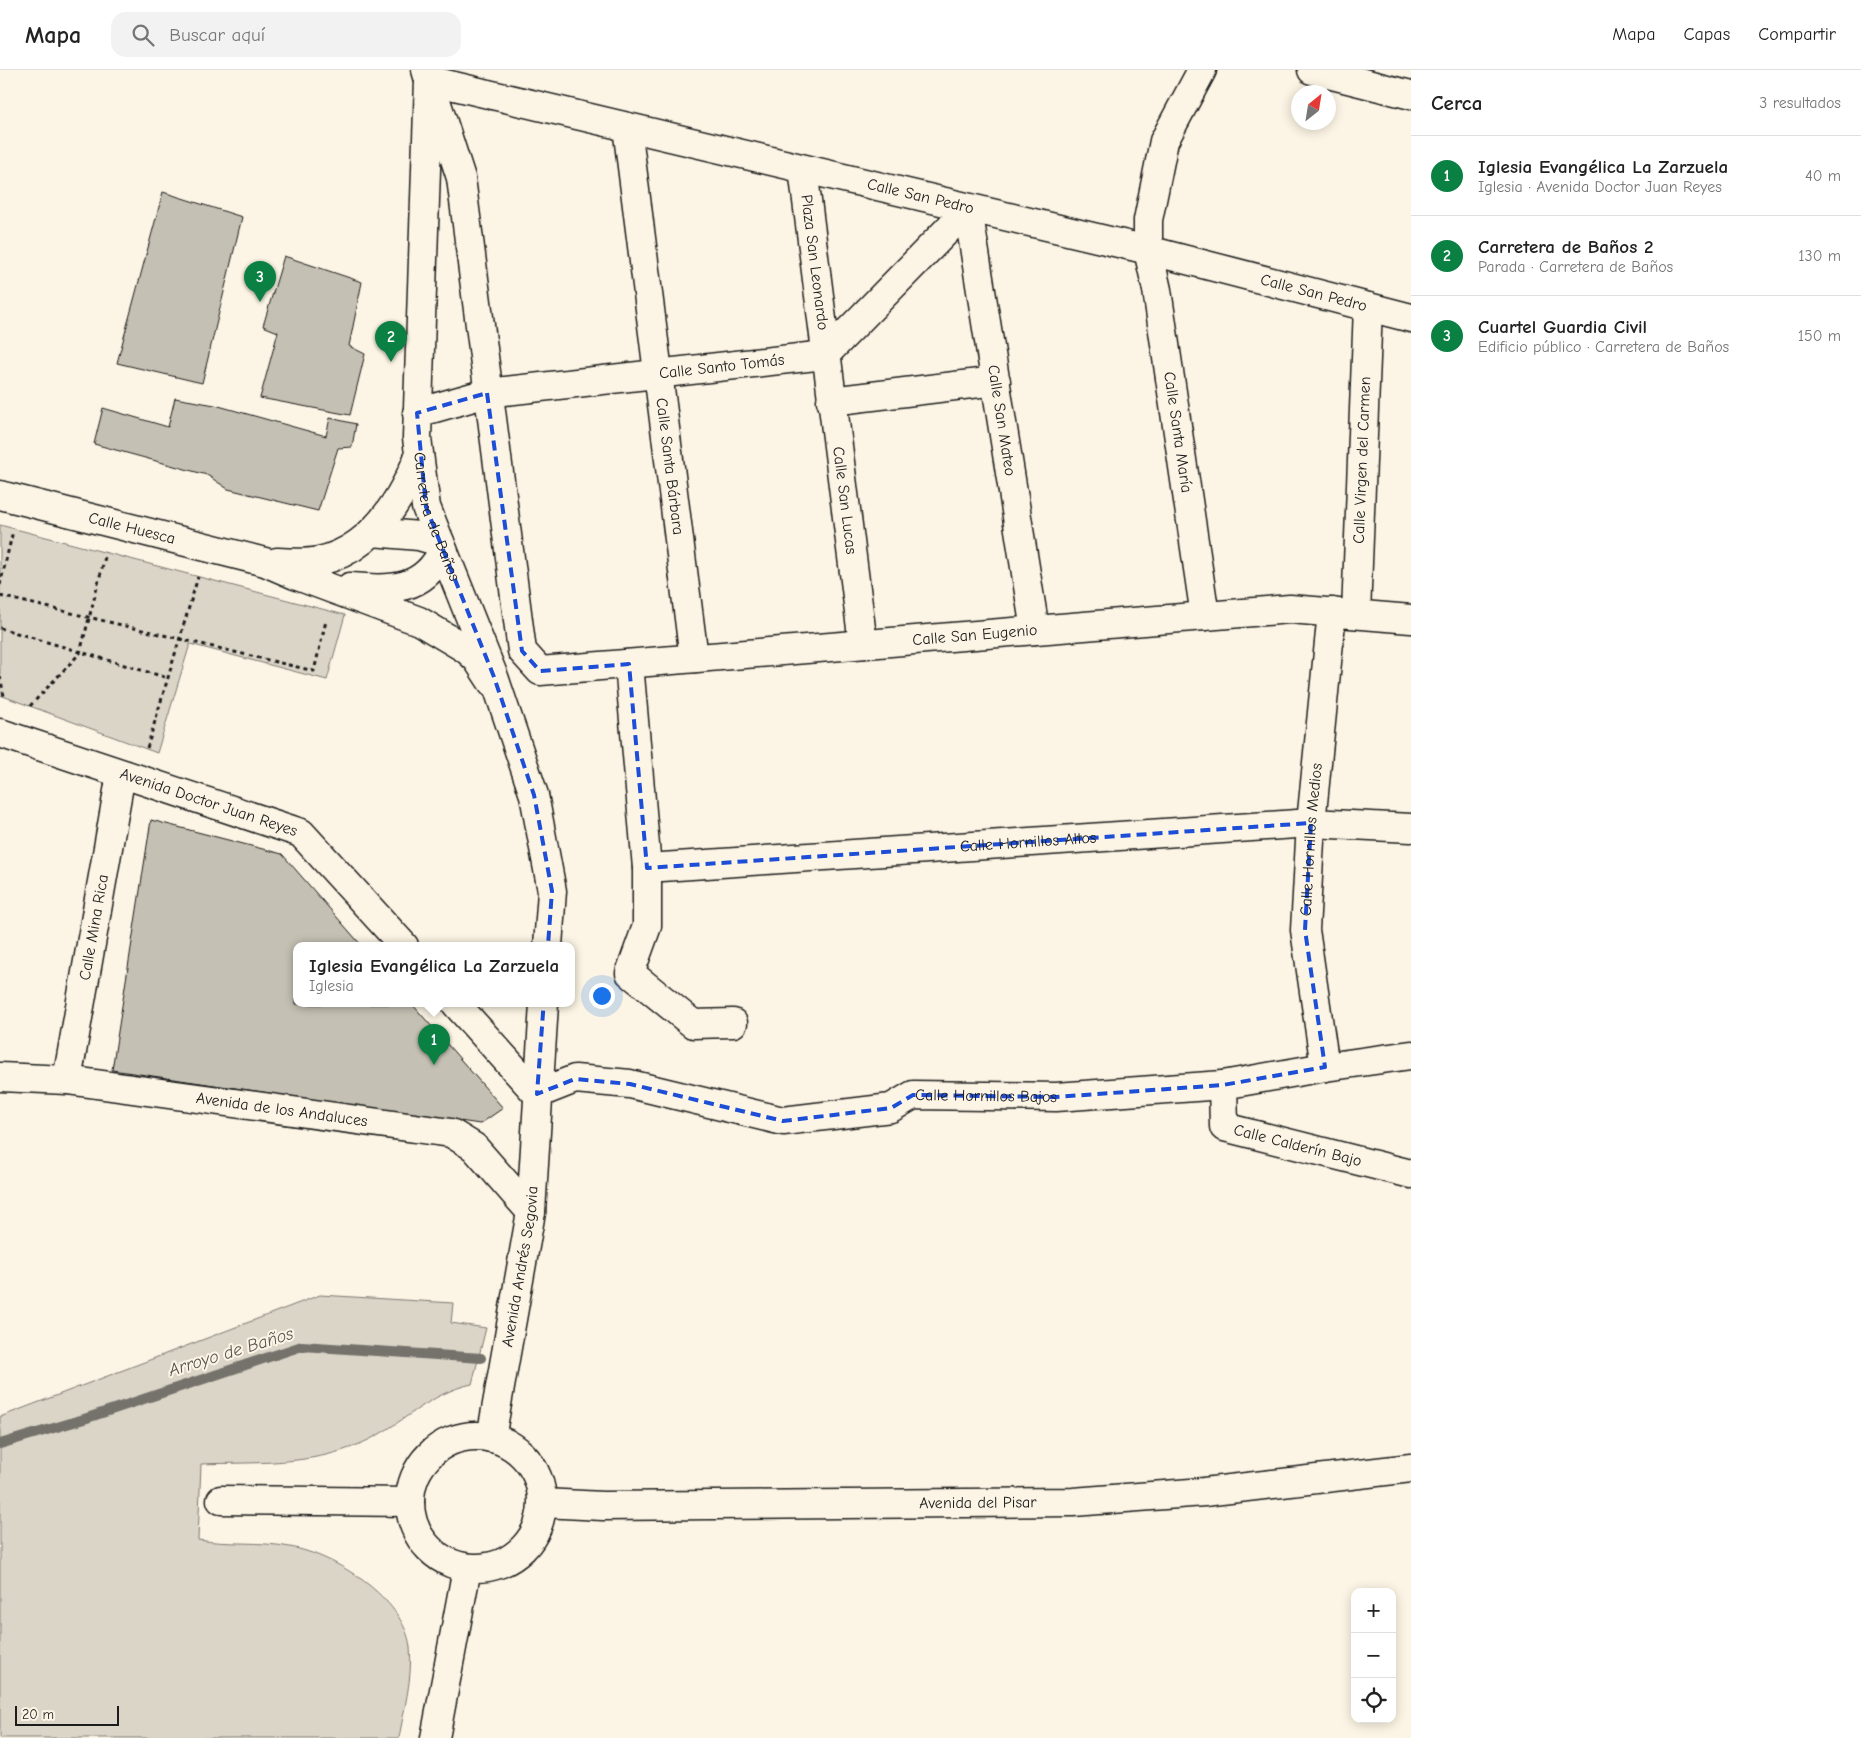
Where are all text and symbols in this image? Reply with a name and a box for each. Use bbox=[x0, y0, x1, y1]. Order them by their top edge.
search box bbox=[111, 12, 461, 57]
text: Mapa bbox=[25, 21, 81, 49]
icon: search bbox=[129, 21, 157, 49]
text: Buscar aquí bbox=[169, 24, 265, 46]
text: Mapa bbox=[1612, 24, 1655, 45]
text: Capas bbox=[1683, 24, 1730, 45]
text: Compartir bbox=[1758, 24, 1836, 45]
north arrow bbox=[1291, 85, 1336, 130]
text: Cerca bbox=[1431, 91, 1482, 115]
text: 3 resultados bbox=[1759, 94, 1841, 112]
text: Iglesia Evangélica La Zarzuela bbox=[1478, 156, 1728, 178]
text: 1 bbox=[1444, 167, 1450, 185]
text: 40 m bbox=[1805, 167, 1841, 185]
street label: Calle San Pedro bbox=[865, 175, 976, 218]
text: Iglesia · Avenida Doctor Juan Reyes bbox=[1478, 178, 1722, 196]
street label: Plaza San Leonardo bbox=[797, 193, 832, 331]
text: Carretera de Baños 2 bbox=[1478, 236, 1653, 258]
text: 2 bbox=[1443, 247, 1451, 265]
text: 130 m bbox=[1798, 247, 1841, 265]
text: Parada · Carretera de Baños bbox=[1478, 258, 1673, 276]
pin: 3 bbox=[244, 261, 276, 302]
street label: Calle San Pedro bbox=[1259, 270, 1369, 315]
text: Cuartel Guardia Civil bbox=[1478, 316, 1647, 338]
pin: 2 bbox=[375, 321, 407, 362]
text: 3 bbox=[1443, 327, 1451, 345]
text: 150 m bbox=[1798, 327, 1841, 345]
text: Edificio público · Carretera de Baños bbox=[1478, 338, 1729, 356]
street label: Calle Santo Tomás bbox=[658, 351, 786, 383]
street label: Calle San Mateo bbox=[984, 364, 1019, 477]
street label: Calle Santa María bbox=[1160, 371, 1196, 494]
street label: Calle Virgen del Carmen bbox=[1350, 376, 1374, 544]
street label: Calle Santa Bárbara bbox=[652, 397, 687, 536]
street label: Calle San Lucas bbox=[829, 445, 861, 556]
street label: Carretera de Baños bbox=[410, 451, 464, 584]
street label: Calle Huesca bbox=[87, 509, 177, 548]
street label: Calle San Eugenio bbox=[912, 621, 1038, 649]
street label: Calle Hornillos Medios bbox=[1297, 762, 1326, 917]
street label: Avenida Doctor Juan Reyes bbox=[118, 765, 300, 840]
street label: Calle Hornillos Altos bbox=[959, 829, 1097, 856]
street label: Calle Mina Rica bbox=[76, 873, 112, 982]
popup bbox=[293, 942, 575, 1007]
text: Iglesia Evangélica La Zarzuela bbox=[309, 955, 559, 977]
text: Iglesia bbox=[309, 977, 354, 995]
your location bbox=[589, 983, 615, 1009]
pin: 1 bbox=[418, 1024, 450, 1065]
street label: Calle Hornillos Bajos bbox=[915, 1086, 1057, 1106]
street label: Avenida de los Andaluces bbox=[195, 1089, 369, 1130]
street label: Calle Calderín Bajo bbox=[1232, 1121, 1364, 1170]
street label: Avenida Andrés Segovia bbox=[498, 1185, 542, 1349]
water label: Arroyo de Baños bbox=[165, 1323, 296, 1381]
street label: Avenida del Pisar bbox=[919, 1493, 1037, 1512]
map controls bbox=[1351, 1588, 1396, 1723]
button: + bbox=[1351, 1588, 1396, 1633]
button: − bbox=[1351, 1633, 1396, 1678]
button: locate bbox=[1351, 1678, 1396, 1723]
scale bar bbox=[15, 1703, 119, 1726]
text: 20 m bbox=[22, 1706, 54, 1723]

